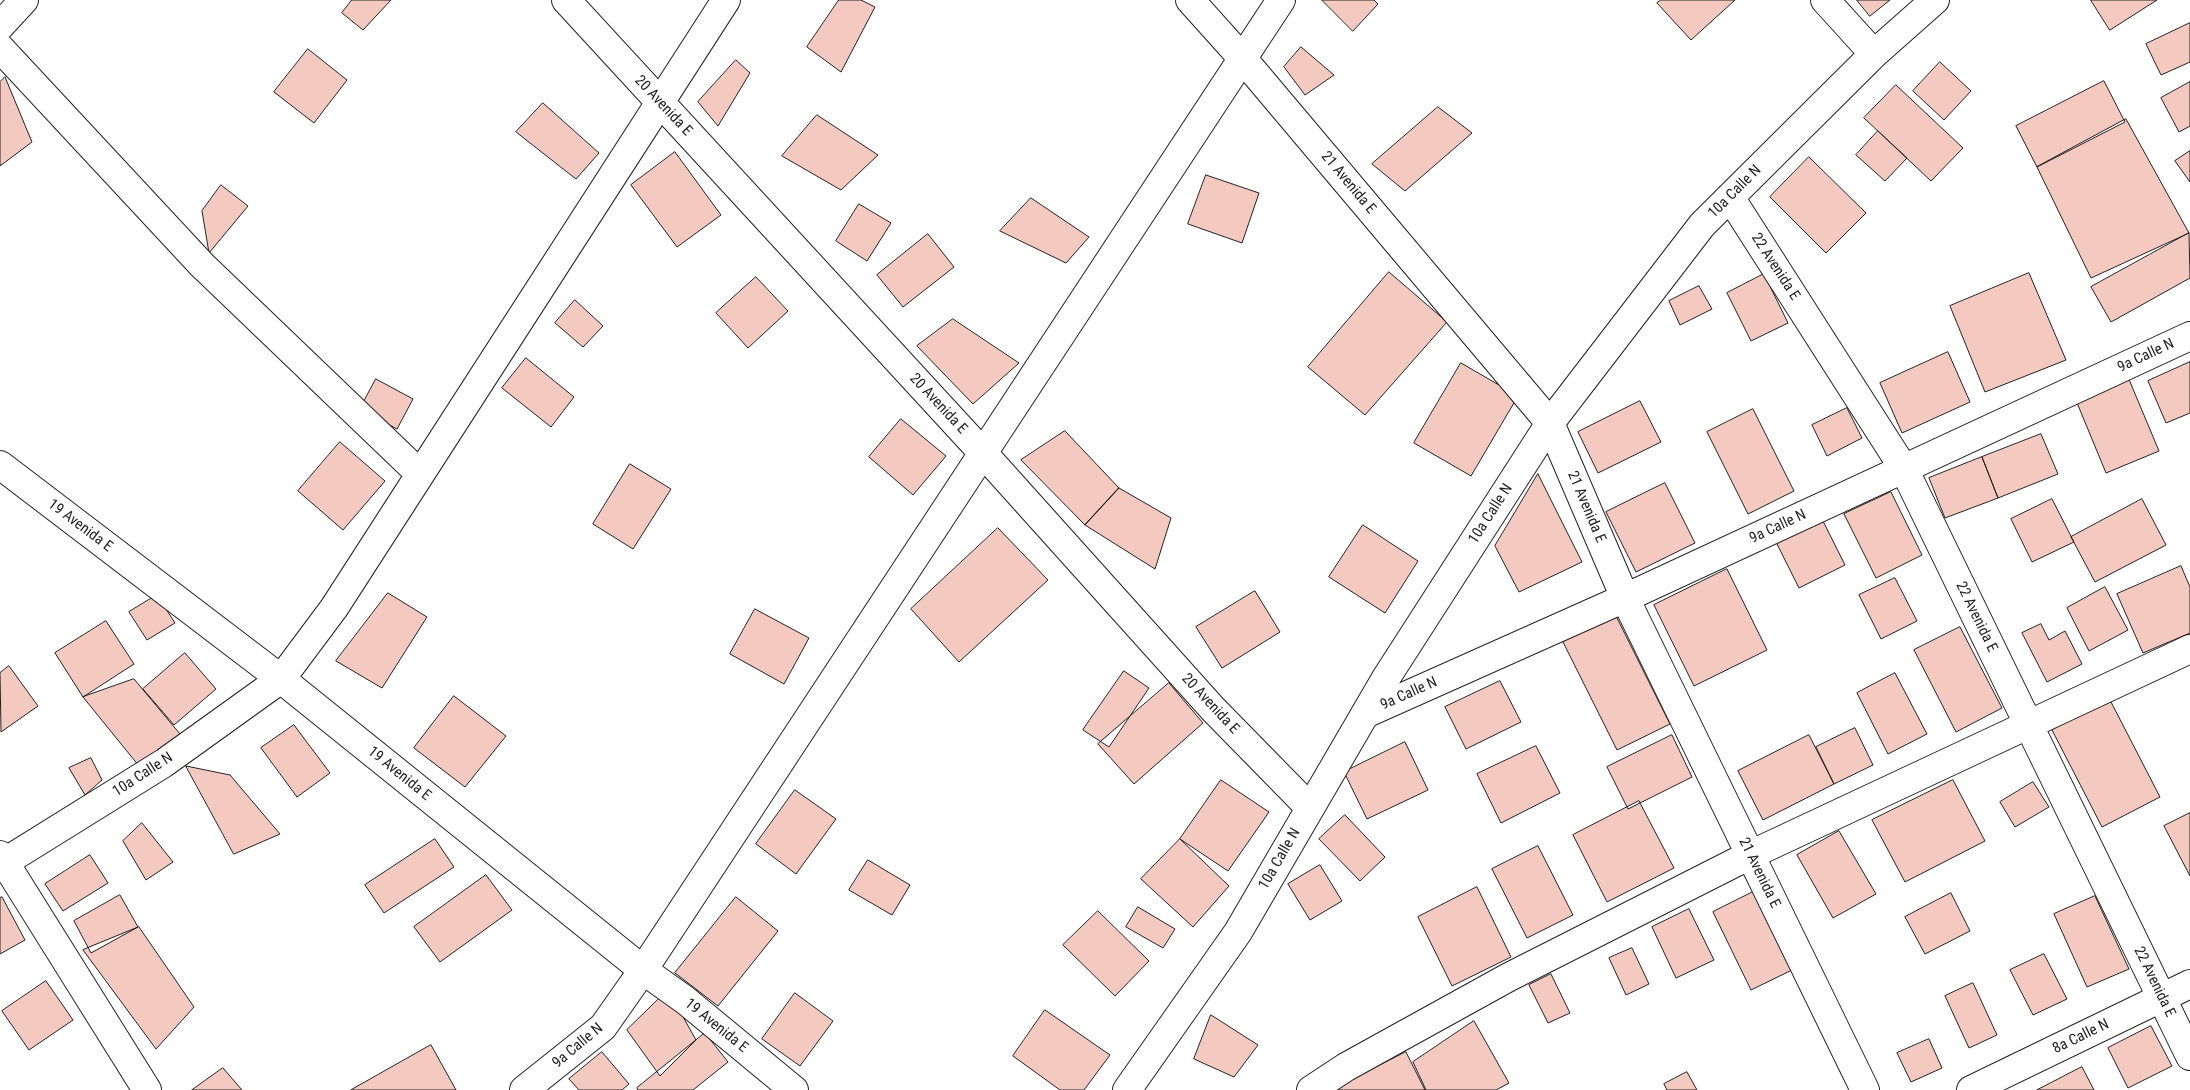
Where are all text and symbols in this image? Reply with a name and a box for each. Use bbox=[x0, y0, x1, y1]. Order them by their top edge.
street label: 20 Avenida E bbox=[630, 72, 696, 140]
street label: 21 Avenida E bbox=[1317, 148, 1379, 218]
street label: 10a Calle N bbox=[1705, 162, 1765, 222]
street label: 22 Avenida E bbox=[1747, 230, 1803, 304]
street label: 9a Calle N bbox=[2115, 335, 2177, 377]
street label: 20 Avenida E bbox=[905, 370, 971, 438]
street label: 21 Avenida E bbox=[1563, 468, 1609, 546]
street label: 10a Calle N bbox=[1465, 481, 1517, 547]
street label: 19 Avenida E bbox=[44, 496, 116, 556]
street label: 9a Calle N bbox=[1747, 506, 1809, 548]
street label: 22 Avenida E bbox=[1951, 579, 2001, 655]
street label: 20 Avenida E bbox=[1177, 670, 1243, 738]
street label: 9a Calle N bbox=[1378, 674, 1440, 714]
street label: 19 Avenida E bbox=[364, 743, 434, 805]
street label: 10a Calle N bbox=[110, 749, 176, 801]
street label: 10a Calle N bbox=[1255, 825, 1305, 893]
street label: 21 Avenida E bbox=[1734, 835, 1784, 911]
street label: 22 Avenida E bbox=[2129, 944, 2179, 1020]
street label: 19 Avenida E bbox=[681, 995, 751, 1057]
street label: 8a Calle N bbox=[2050, 1016, 2112, 1058]
street label: 9a Calle N bbox=[549, 1020, 607, 1072]

